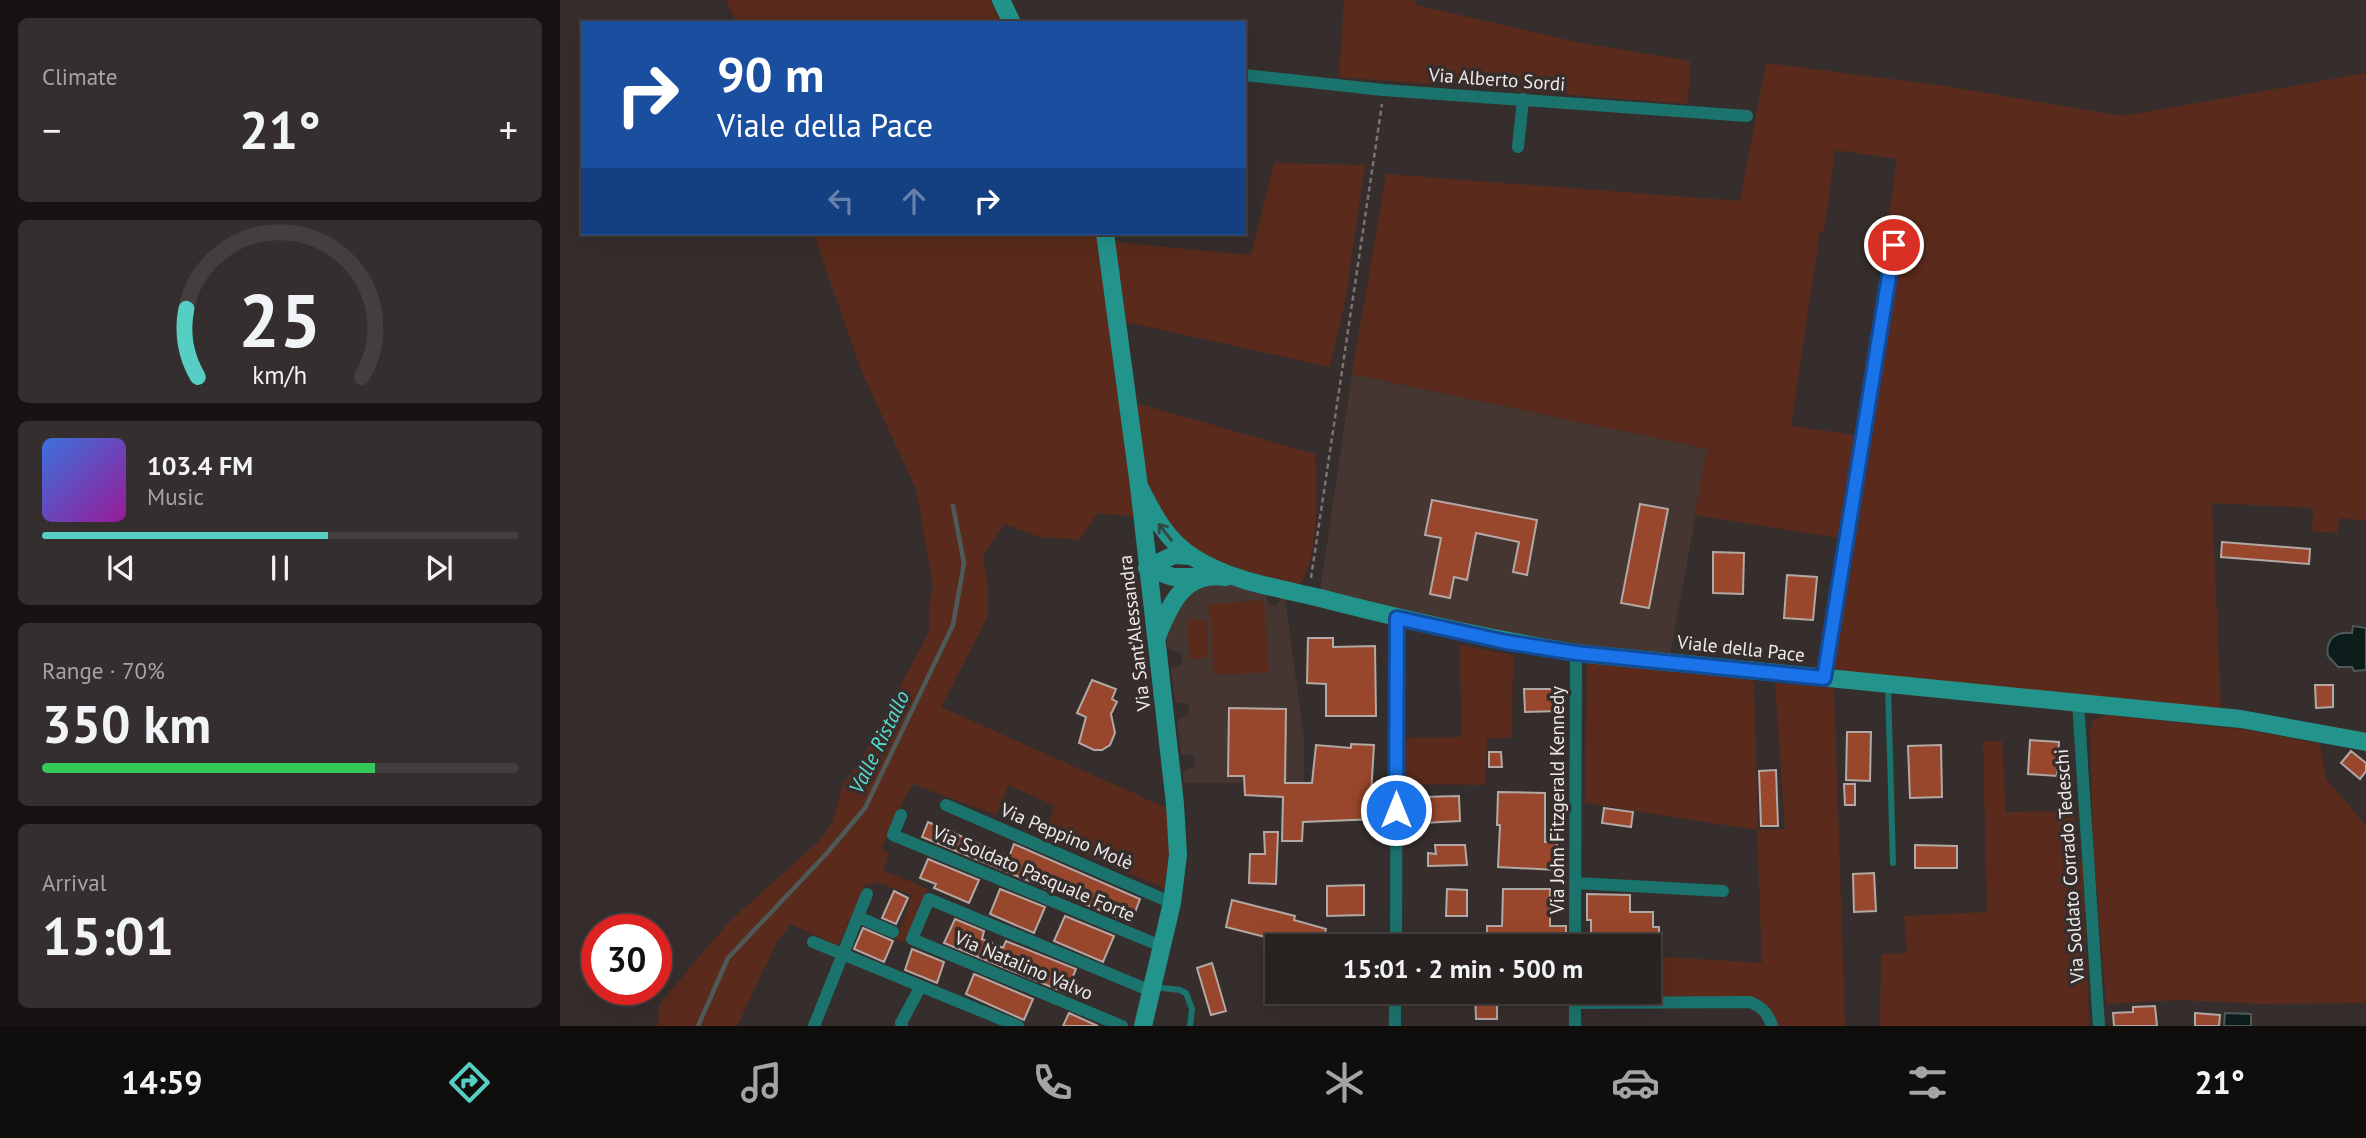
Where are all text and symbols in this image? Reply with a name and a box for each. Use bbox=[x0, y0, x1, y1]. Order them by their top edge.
text: 90 m bbox=[717, 42, 824, 106]
icon: right bbox=[602, 49, 693, 140]
text: Climate bbox=[42, 62, 117, 91]
street label: Via Alberto Sordi bbox=[1427, 62, 1566, 96]
text: 21° bbox=[239, 96, 321, 163]
text: Viale della Pace bbox=[717, 104, 933, 146]
text: − bbox=[42, 105, 61, 154]
text: + bbox=[499, 105, 518, 154]
icon: left bbox=[822, 182, 860, 220]
icon: ahead bbox=[895, 182, 933, 220]
icon: right bbox=[968, 182, 1006, 220]
pin bbox=[1864, 215, 1924, 275]
icon: arrive bbox=[1875, 226, 1913, 264]
text: 25 bbox=[239, 274, 321, 368]
text: km/h bbox=[253, 359, 307, 391]
text: 103.4 FM bbox=[147, 449, 253, 482]
text: Music bbox=[147, 482, 204, 511]
one-way arrow bbox=[1158, 523, 1173, 541]
icon: previous bbox=[102, 549, 140, 587]
icon: pause bbox=[261, 549, 299, 587]
icon: next bbox=[420, 549, 458, 587]
street label: Via Sant'Alessandra bbox=[1113, 554, 1156, 713]
street label: Viale della Pace bbox=[1675, 629, 1806, 667]
text: Range · 70% bbox=[42, 656, 165, 685]
water label: Valle Ristallo bbox=[842, 686, 916, 798]
street label: Via John Fitzgerald Kennedy bbox=[1545, 686, 1569, 915]
text: 350 km bbox=[42, 690, 211, 757]
street label: Via Soldato Corrado Tedeschi bbox=[2049, 748, 2089, 985]
position arrow bbox=[1359, 773, 1433, 847]
street label: Via Peppino Molè bbox=[996, 797, 1137, 875]
street label: Via Soldato Pasquale Forte bbox=[928, 819, 1139, 927]
text: Arrival bbox=[42, 868, 106, 897]
text: 15:01 bbox=[42, 902, 174, 969]
speed limit sign: 30 bbox=[581, 914, 672, 1005]
street label: Via Natalino Valvo bbox=[950, 925, 1097, 1005]
text: 15:01 · 2 min · 500 m bbox=[1343, 952, 1583, 985]
icon: directions bbox=[445, 1058, 494, 1107]
icon: music bbox=[737, 1058, 786, 1107]
icon: phone bbox=[1028, 1058, 1077, 1107]
icon: climate bbox=[1320, 1058, 1369, 1107]
icon: car bbox=[1611, 1058, 1660, 1107]
icon: filters bbox=[1903, 1058, 1952, 1107]
text: 14:59 bbox=[121, 1061, 202, 1103]
text: 21° bbox=[2194, 1061, 2245, 1103]

